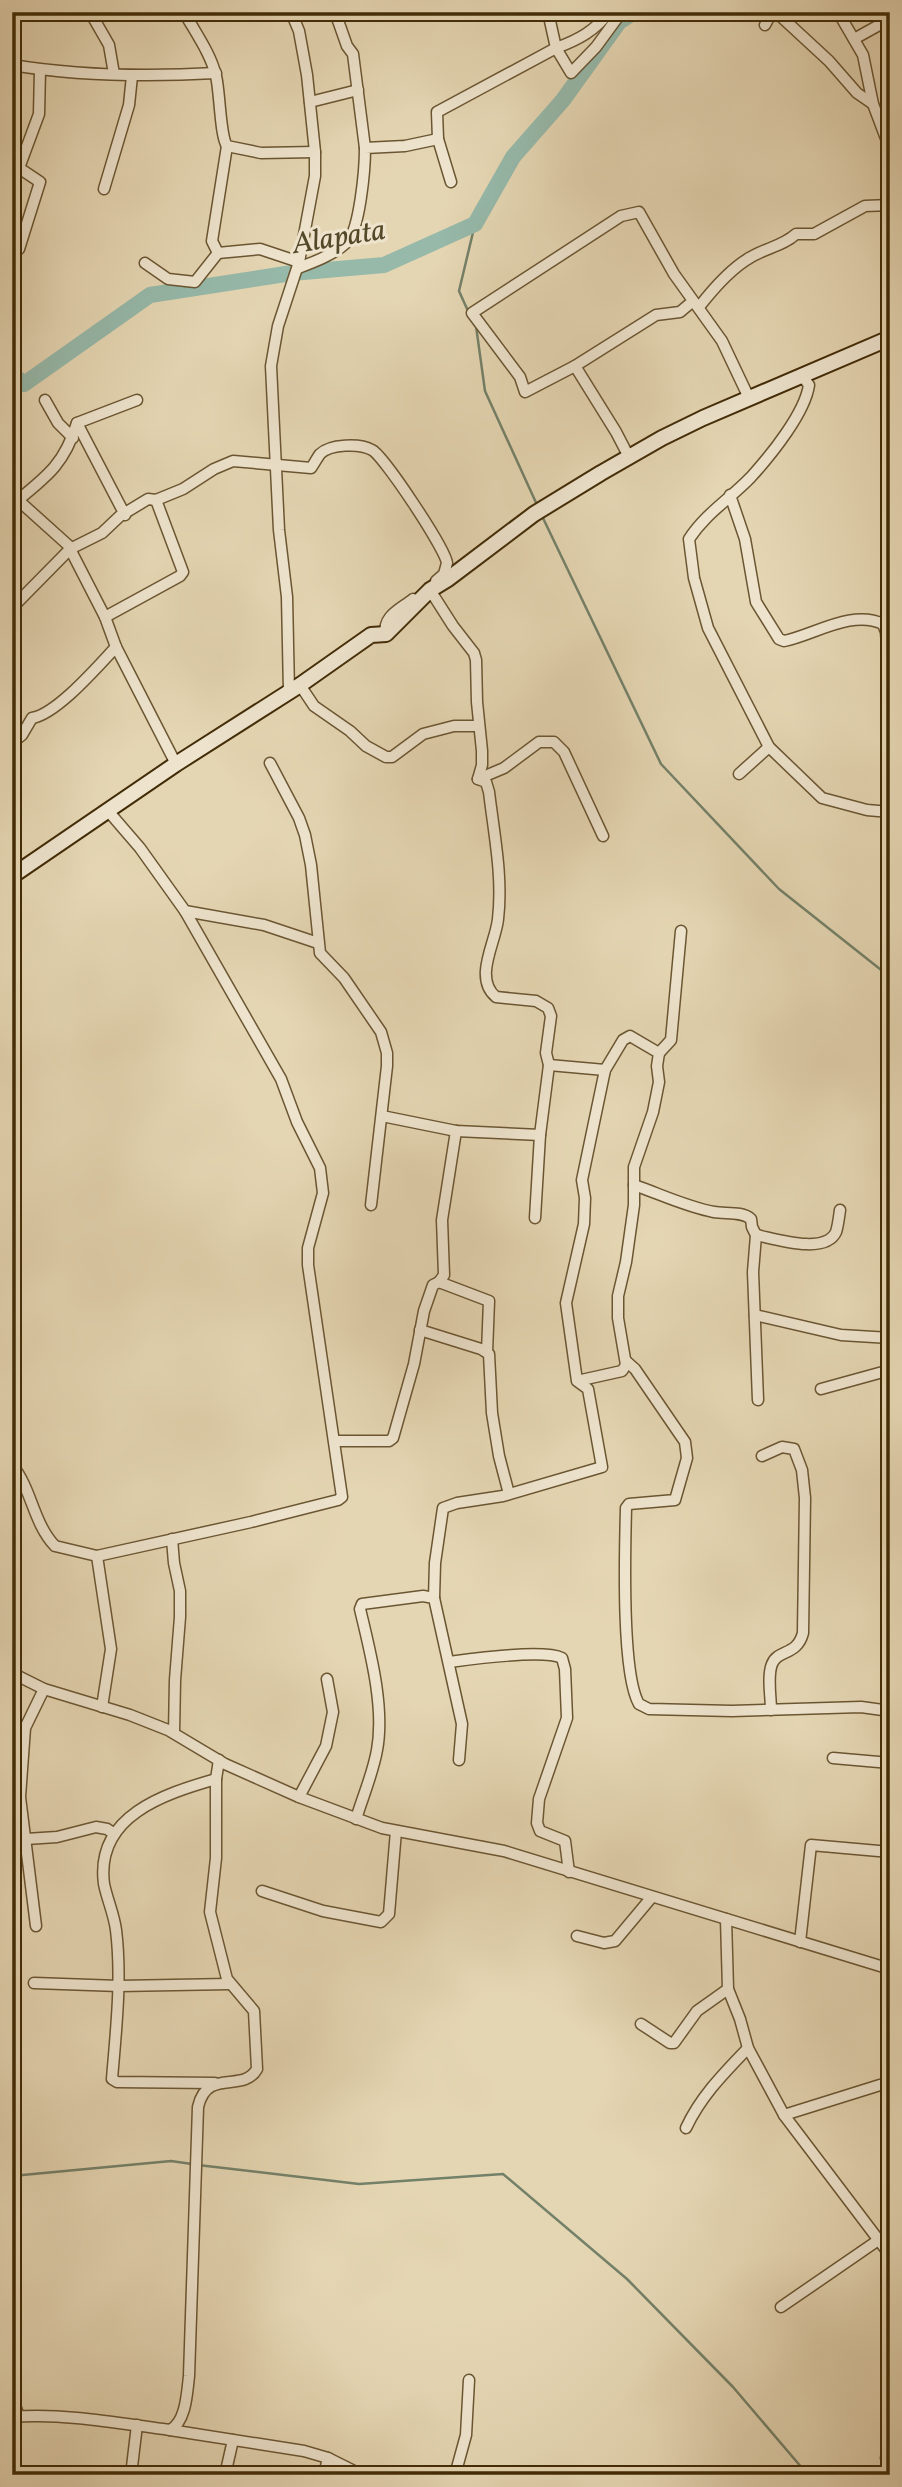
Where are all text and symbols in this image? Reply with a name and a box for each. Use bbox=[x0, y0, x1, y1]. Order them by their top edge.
water label: Alapata bbox=[288, 210, 389, 266]

